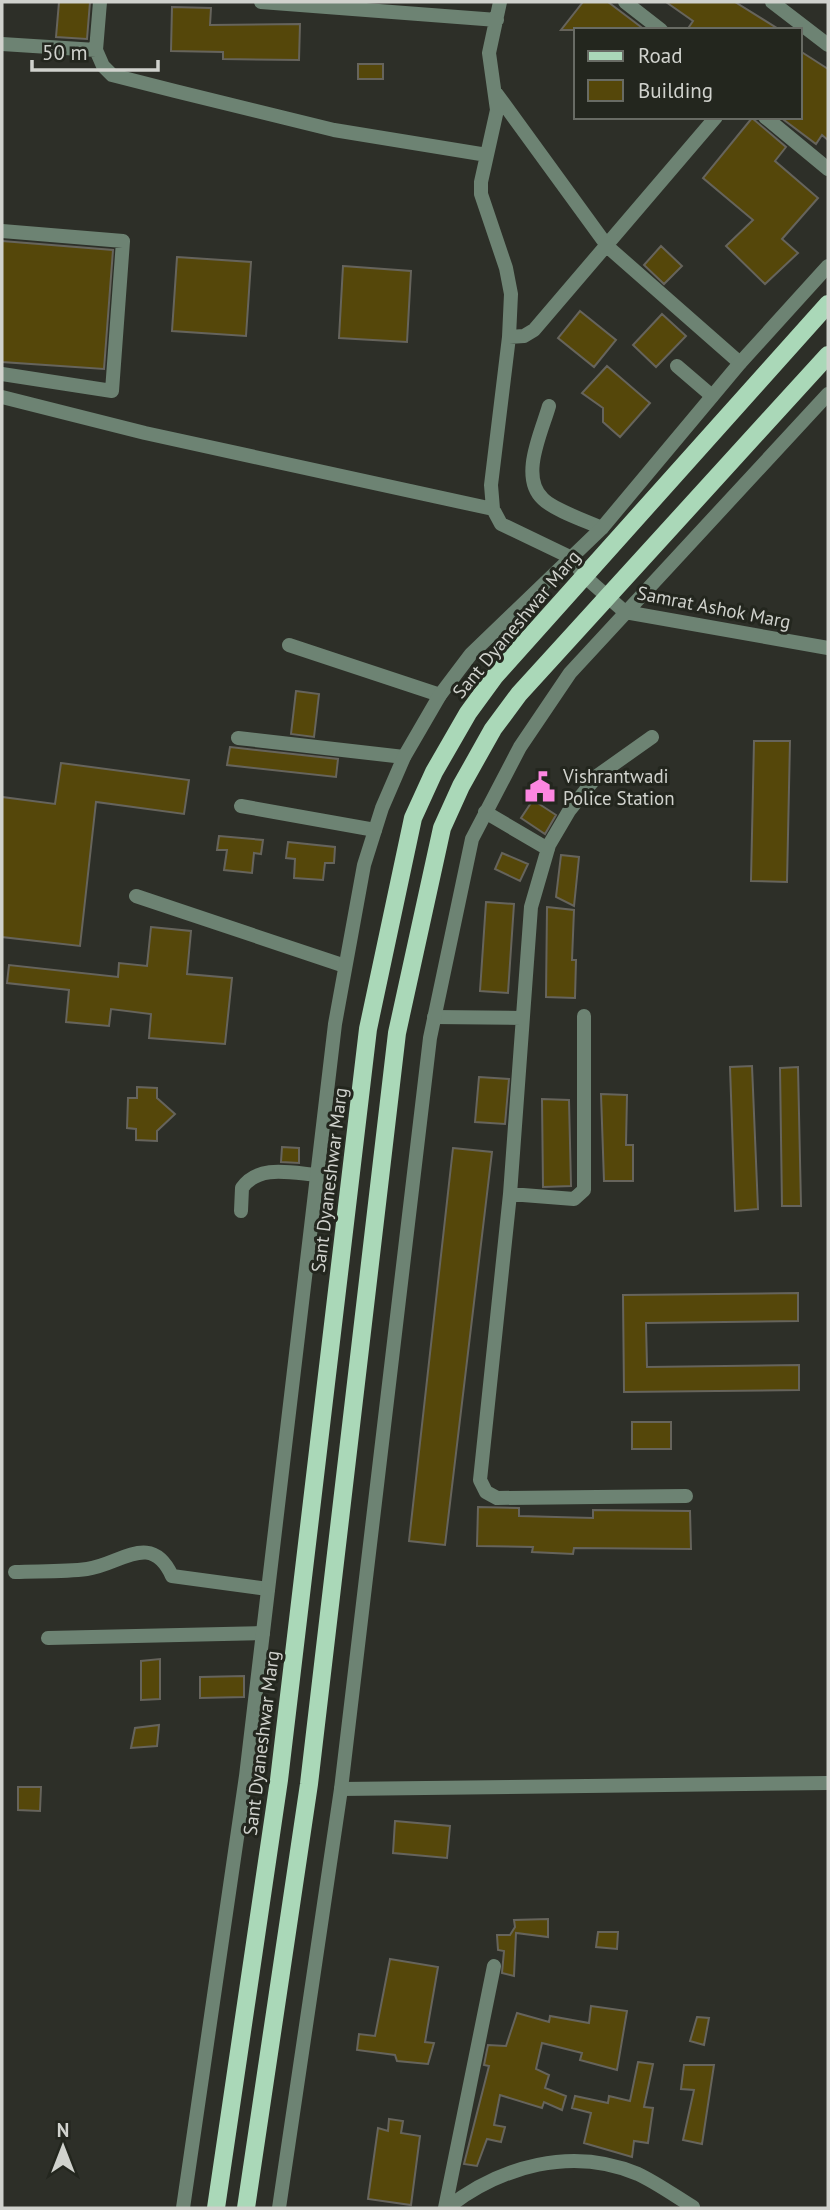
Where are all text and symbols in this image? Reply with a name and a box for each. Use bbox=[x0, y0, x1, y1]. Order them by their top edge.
scale bar bbox=[32, 28, 158, 72]
legend bbox=[574, 28, 802, 119]
text: 50 m bbox=[42, 39, 88, 66]
text: Road bbox=[638, 42, 682, 69]
text: Building bbox=[638, 77, 713, 104]
street label: Sant Dyaneshwar Marg bbox=[447, 545, 585, 703]
street label: Samrat Ashok Marg bbox=[635, 580, 793, 634]
place label: Vishrantwadi Police Station bbox=[562, 764, 675, 810]
public building icon: Vishrantwadi Police Station bbox=[523, 770, 557, 804]
street label: Sant Dyaneshwar Marg bbox=[306, 1086, 352, 1274]
street label: Sant Dyaneshwar Marg bbox=[238, 1649, 284, 1837]
north arrow bbox=[28, 2112, 98, 2182]
text: N bbox=[57, 2118, 69, 2142]

